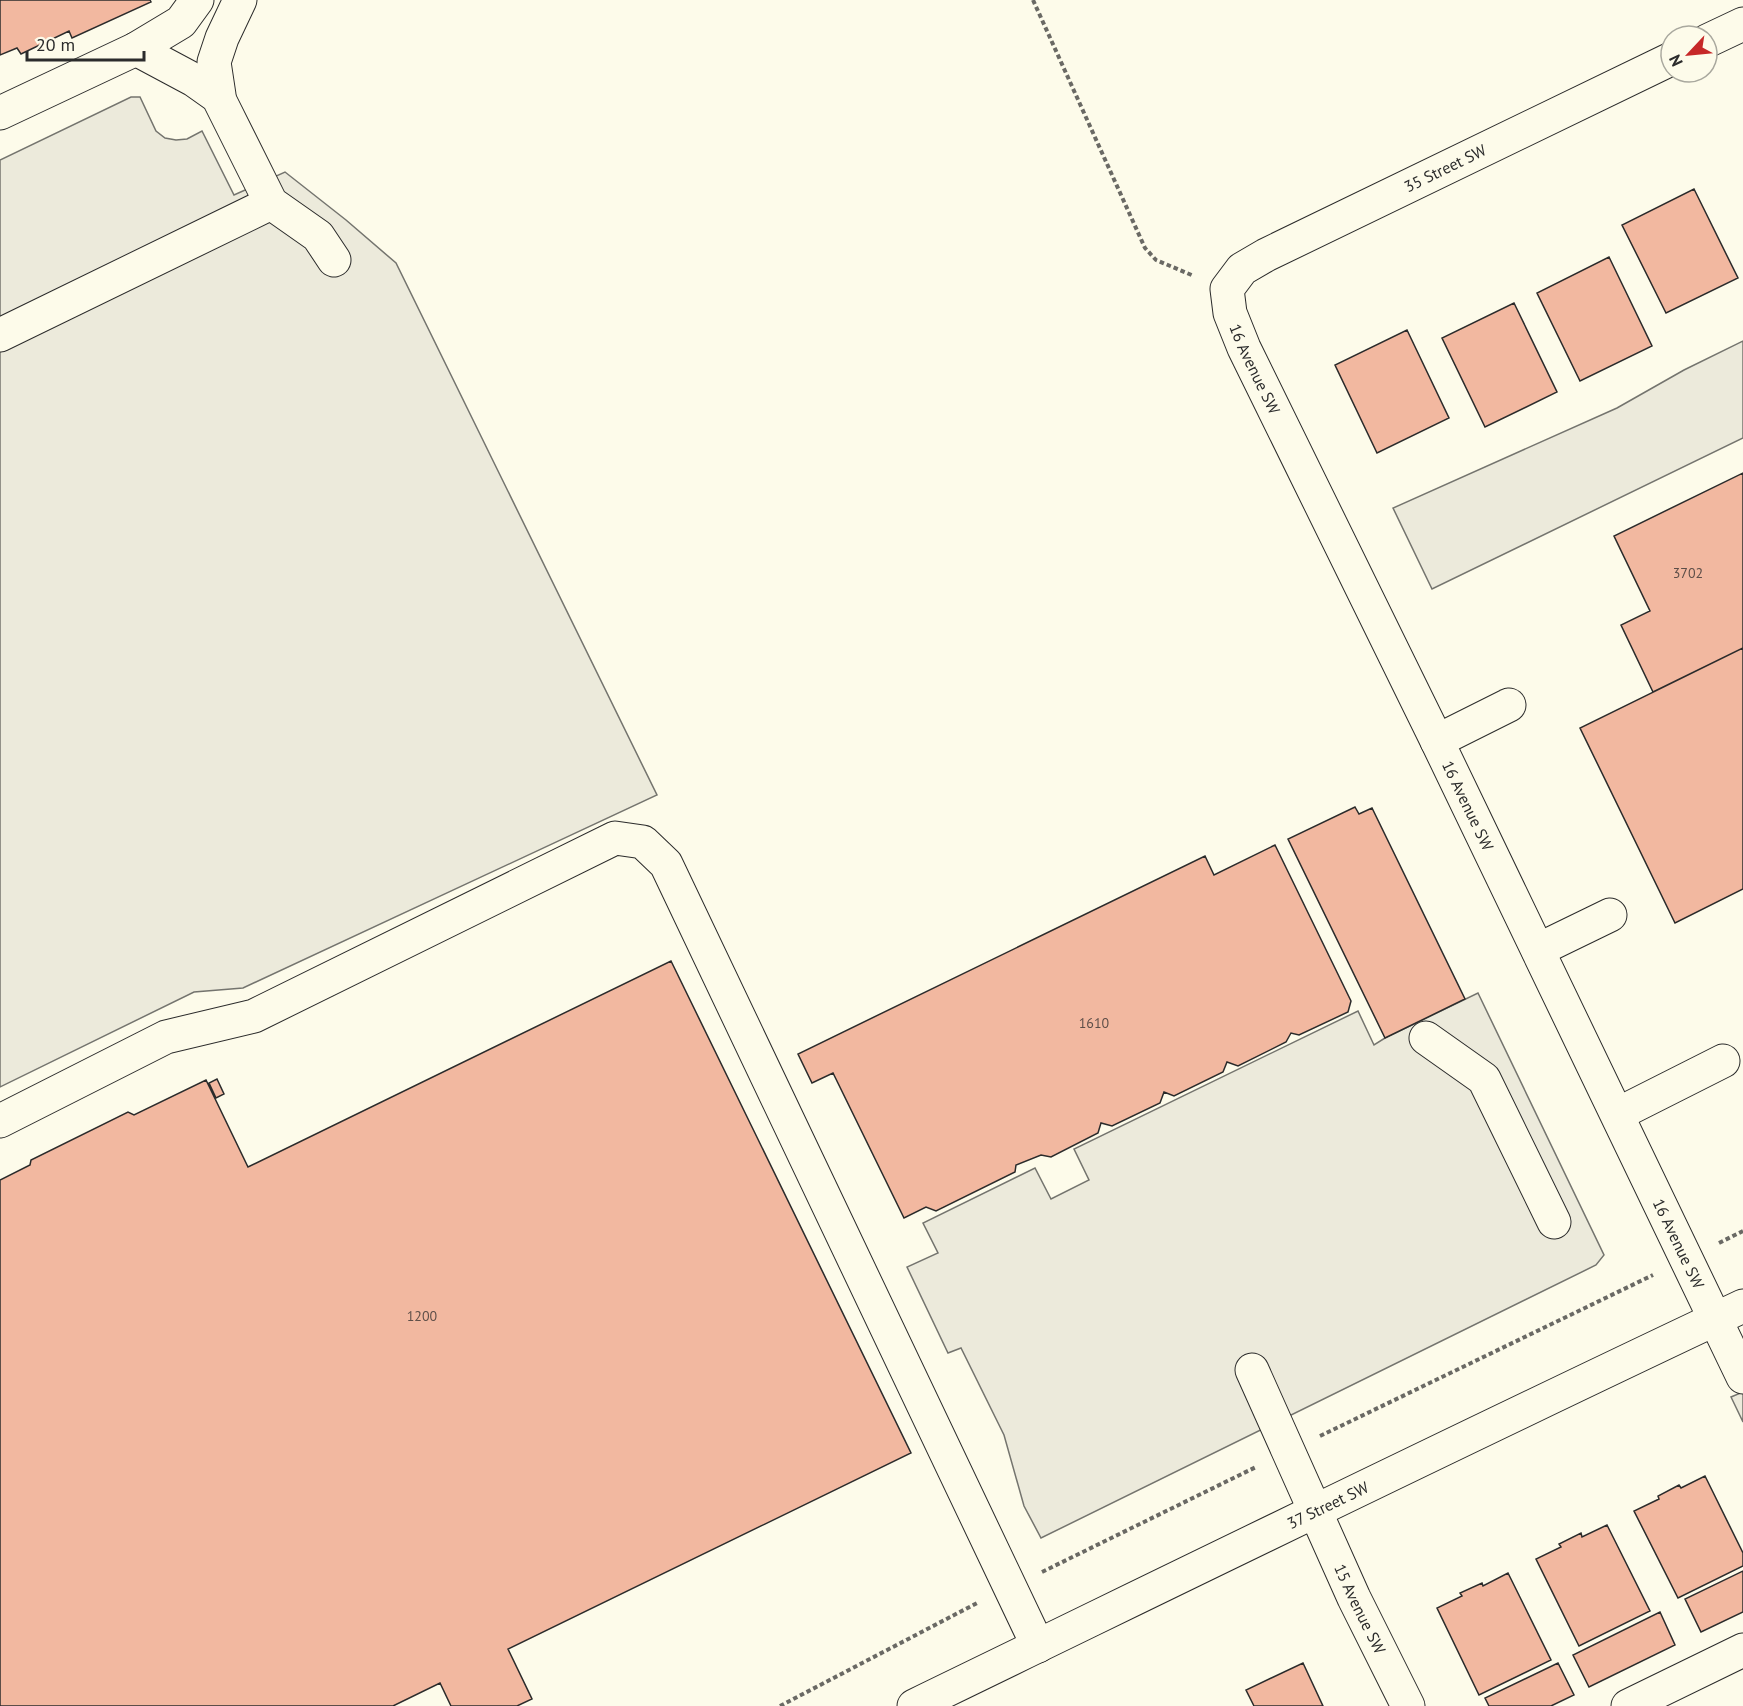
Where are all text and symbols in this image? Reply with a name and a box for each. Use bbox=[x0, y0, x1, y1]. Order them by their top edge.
scale bar bbox=[27, 24, 144, 62]
north arrow bbox=[1659, 24, 1719, 84]
text: 20 m bbox=[36, 33, 75, 56]
text: N bbox=[1664, 51, 1687, 70]
street label: 35 Street SW bbox=[1401, 139, 1490, 196]
street label: 16 Avenue SW bbox=[1225, 321, 1285, 418]
house number: 3702 bbox=[1673, 564, 1703, 582]
street label: 16 Avenue SW bbox=[1438, 757, 1498, 854]
house number: 1610 bbox=[1079, 1014, 1110, 1032]
street label: 16 Avenue SW bbox=[1649, 1195, 1709, 1292]
house number: 1200 bbox=[407, 1307, 438, 1325]
street label: 37 Street SW bbox=[1284, 1476, 1372, 1533]
street label: 15 Avenue SW bbox=[1330, 1561, 1391, 1658]

